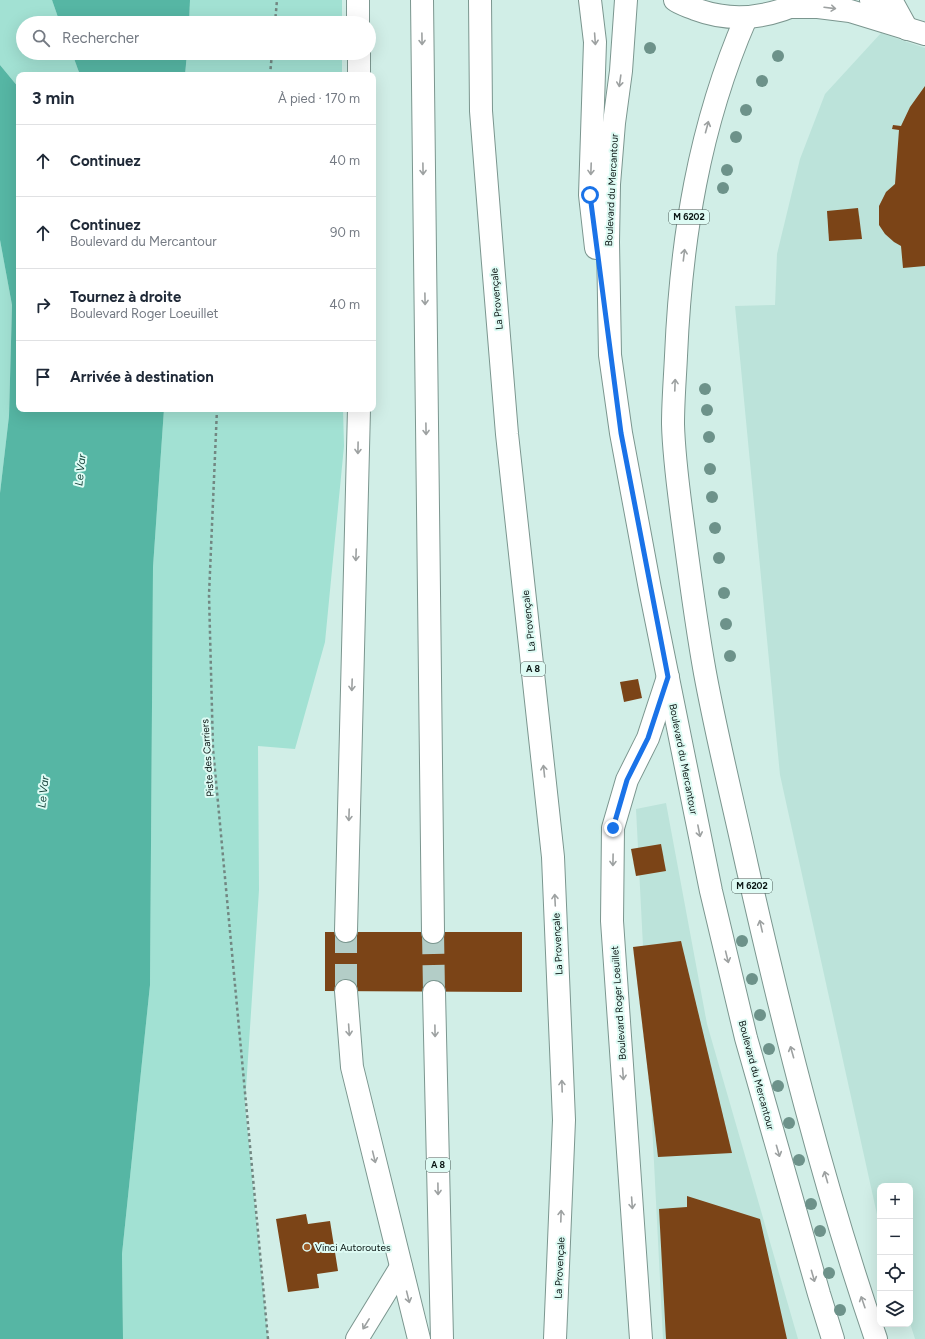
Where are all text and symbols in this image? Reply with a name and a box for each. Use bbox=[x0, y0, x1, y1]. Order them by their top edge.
one-way arrow bbox=[823, 4, 836, 12]
search box bbox=[16, 16, 376, 60]
icon: search bbox=[30, 27, 52, 49]
text: Rechercher bbox=[62, 29, 139, 47]
one-way arrow bbox=[418, 32, 426, 45]
one-way arrow bbox=[591, 32, 598, 45]
one-way arrow bbox=[616, 74, 624, 87]
text: 3 min bbox=[32, 88, 74, 108]
text: À pied · 170 m bbox=[278, 91, 360, 106]
one-way arrow bbox=[704, 121, 711, 134]
street label: Boulevard du Mercantour bbox=[602, 133, 621, 247]
icon: ahead bbox=[32, 150, 54, 172]
text: Continuez bbox=[70, 152, 141, 170]
text: 40 m bbox=[329, 153, 360, 168]
one-way arrow bbox=[419, 162, 427, 175]
one-way arrow bbox=[587, 162, 594, 175]
route start bbox=[581, 186, 599, 204]
road number: M 6202 bbox=[669, 210, 709, 224]
text: Continuez bbox=[70, 216, 141, 234]
icon: ahead bbox=[32, 222, 54, 244]
text: 90 m bbox=[330, 225, 360, 240]
text: Boulevard du Mercantour bbox=[70, 234, 217, 249]
one-way arrow bbox=[680, 249, 688, 262]
street label: La Provençale bbox=[487, 267, 506, 330]
text: Tournez à droite bbox=[70, 288, 181, 306]
one-way arrow bbox=[421, 292, 429, 305]
icon: right bbox=[32, 294, 54, 316]
text: 40 m bbox=[329, 297, 360, 312]
text: Boulevard Roger Loeuillet bbox=[70, 306, 218, 321]
icon: arrive bbox=[32, 366, 54, 388]
text: Arrivée à destination bbox=[70, 368, 214, 386]
one-way arrow bbox=[671, 379, 678, 392]
one-way arrow bbox=[423, 422, 430, 435]
one-way arrow bbox=[354, 441, 362, 454]
water label: Le Var bbox=[72, 452, 89, 487]
one-way arrow bbox=[352, 548, 360, 561]
street label: La Provençale bbox=[519, 589, 538, 652]
road number: A 8 bbox=[521, 662, 545, 676]
one-way arrow bbox=[349, 678, 356, 691]
street label: Boulevard du Mercantour bbox=[666, 703, 701, 816]
street label: Piste des Carriers bbox=[198, 718, 217, 797]
one-way arrow bbox=[540, 765, 548, 778]
water label: Le Var bbox=[35, 774, 52, 809]
one-way arrow bbox=[345, 808, 353, 821]
route end bbox=[604, 819, 622, 837]
one-way arrow bbox=[695, 824, 703, 837]
one-way arrow bbox=[609, 853, 617, 866]
road number: M 6202 bbox=[732, 879, 772, 893]
one-way arrow bbox=[551, 894, 559, 907]
street label: La Provençale bbox=[549, 912, 566, 975]
one-way arrow bbox=[756, 920, 764, 933]
street label: Boulevard Roger Loeuillet bbox=[608, 945, 629, 1060]
one-way arrow bbox=[724, 951, 731, 964]
street label: Boulevard du Mercantour bbox=[736, 1019, 778, 1132]
one-way arrow bbox=[346, 1023, 353, 1036]
one-way arrow bbox=[431, 1024, 439, 1037]
one-way arrow bbox=[788, 1046, 795, 1059]
one-way arrow bbox=[619, 1067, 626, 1080]
one-way arrow bbox=[559, 1080, 566, 1093]
one-way arrow bbox=[775, 1144, 782, 1157]
one-way arrow bbox=[371, 1151, 378, 1164]
road number: A 8 bbox=[426, 1158, 450, 1172]
one-way arrow bbox=[822, 1171, 830, 1184]
one-way arrow bbox=[435, 1182, 442, 1195]
map controls bbox=[877, 1183, 913, 1327]
button: + bbox=[877, 1183, 913, 1219]
one-way arrow bbox=[628, 1196, 635, 1209]
one-way arrow bbox=[557, 1210, 565, 1223]
button: − bbox=[877, 1219, 913, 1255]
street label: La Provençale bbox=[551, 1236, 568, 1299]
place label: Vinci Autoroutes bbox=[315, 1241, 391, 1254]
marker: Vinci Autoroutes bbox=[302, 1242, 312, 1252]
button: locate bbox=[877, 1255, 913, 1291]
one-way arrow bbox=[810, 1269, 817, 1282]
one-way arrow bbox=[405, 1290, 413, 1303]
button: layers bbox=[877, 1291, 913, 1327]
one-way arrow bbox=[859, 1296, 866, 1309]
one-way arrow bbox=[362, 1318, 370, 1329]

